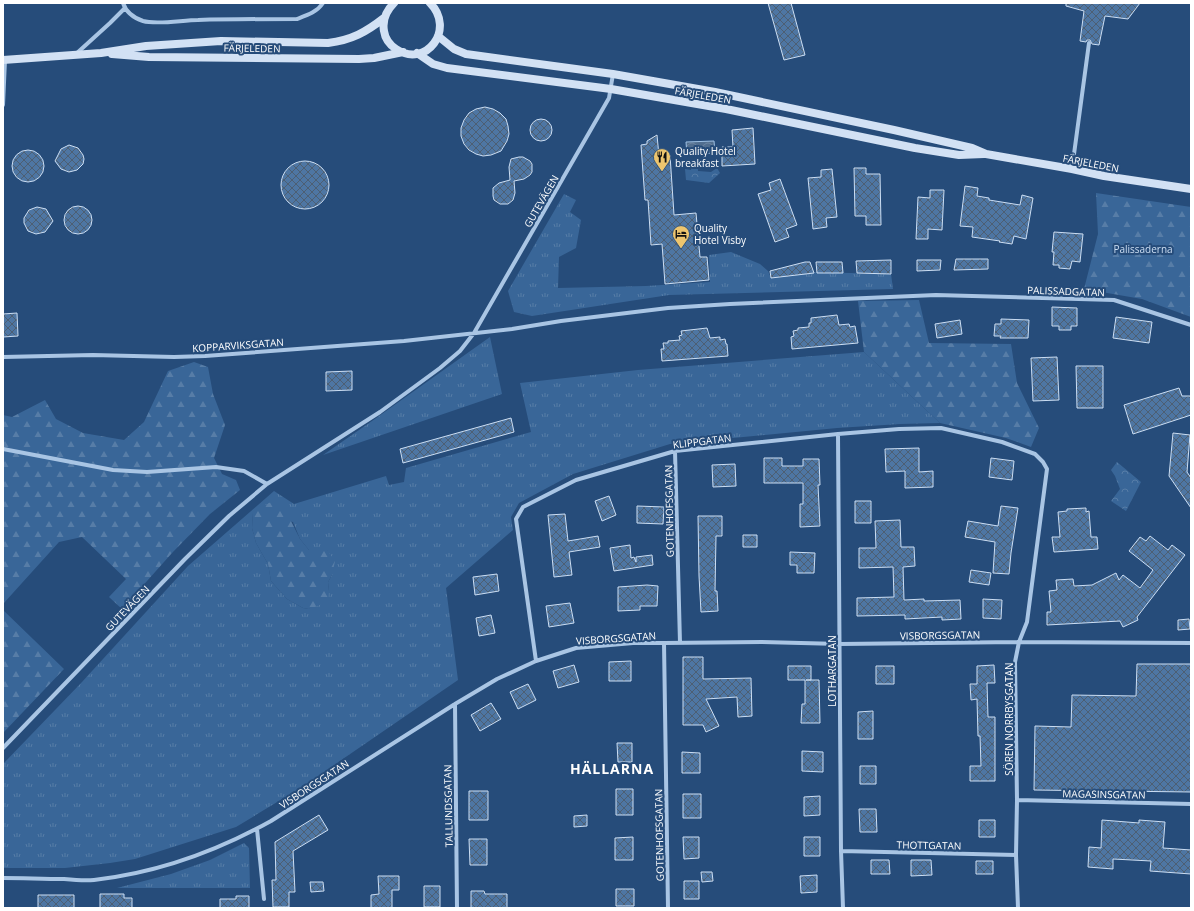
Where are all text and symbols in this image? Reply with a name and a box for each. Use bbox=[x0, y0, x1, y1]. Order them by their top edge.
street label: FÄRJELEDEN bbox=[223, 41, 281, 55]
street label: FÄRJELEDEN bbox=[674, 83, 732, 107]
place label: Quality Hotel breakfast bbox=[675, 144, 736, 170]
restaurant icon: Quality Hotel breakfast bbox=[652, 147, 672, 172]
street label: FÄRJELEDEN bbox=[1062, 151, 1120, 175]
street label: GUTEVÄGEN bbox=[520, 172, 562, 230]
place label: Quality Hotel Visby bbox=[694, 221, 747, 247]
hotel icon: Quality Hotel Visby bbox=[671, 224, 691, 249]
park label: Palissaderna bbox=[1113, 242, 1173, 256]
street label: PALISSADGATAN bbox=[1027, 283, 1105, 299]
street label: KOPPARVIKSGATAN bbox=[192, 335, 284, 355]
street label: KLIPPGATAN bbox=[672, 430, 732, 452]
street label: GOTENHOFSGATAN bbox=[661, 465, 677, 557]
street label: GUTEVÄGEN bbox=[102, 582, 152, 634]
street label: VISBORGSGATAN bbox=[900, 627, 980, 643]
street label: VISBORGSGATAN bbox=[575, 628, 657, 648]
street label: LOTHARGATAN bbox=[825, 635, 839, 707]
street label: SÖREN NORRBYSGATAN bbox=[1002, 662, 1016, 776]
street label: VISBORGSGATAN bbox=[276, 756, 352, 812]
district label: HÄLLARNA bbox=[570, 759, 654, 778]
street label: TALLUNDSGATAN bbox=[440, 764, 456, 848]
street label: MAGASINSGATAN bbox=[1062, 786, 1146, 802]
street label: GOTENHOFSGATAN bbox=[651, 789, 667, 881]
street label: THOTTGATAN bbox=[897, 837, 961, 853]

